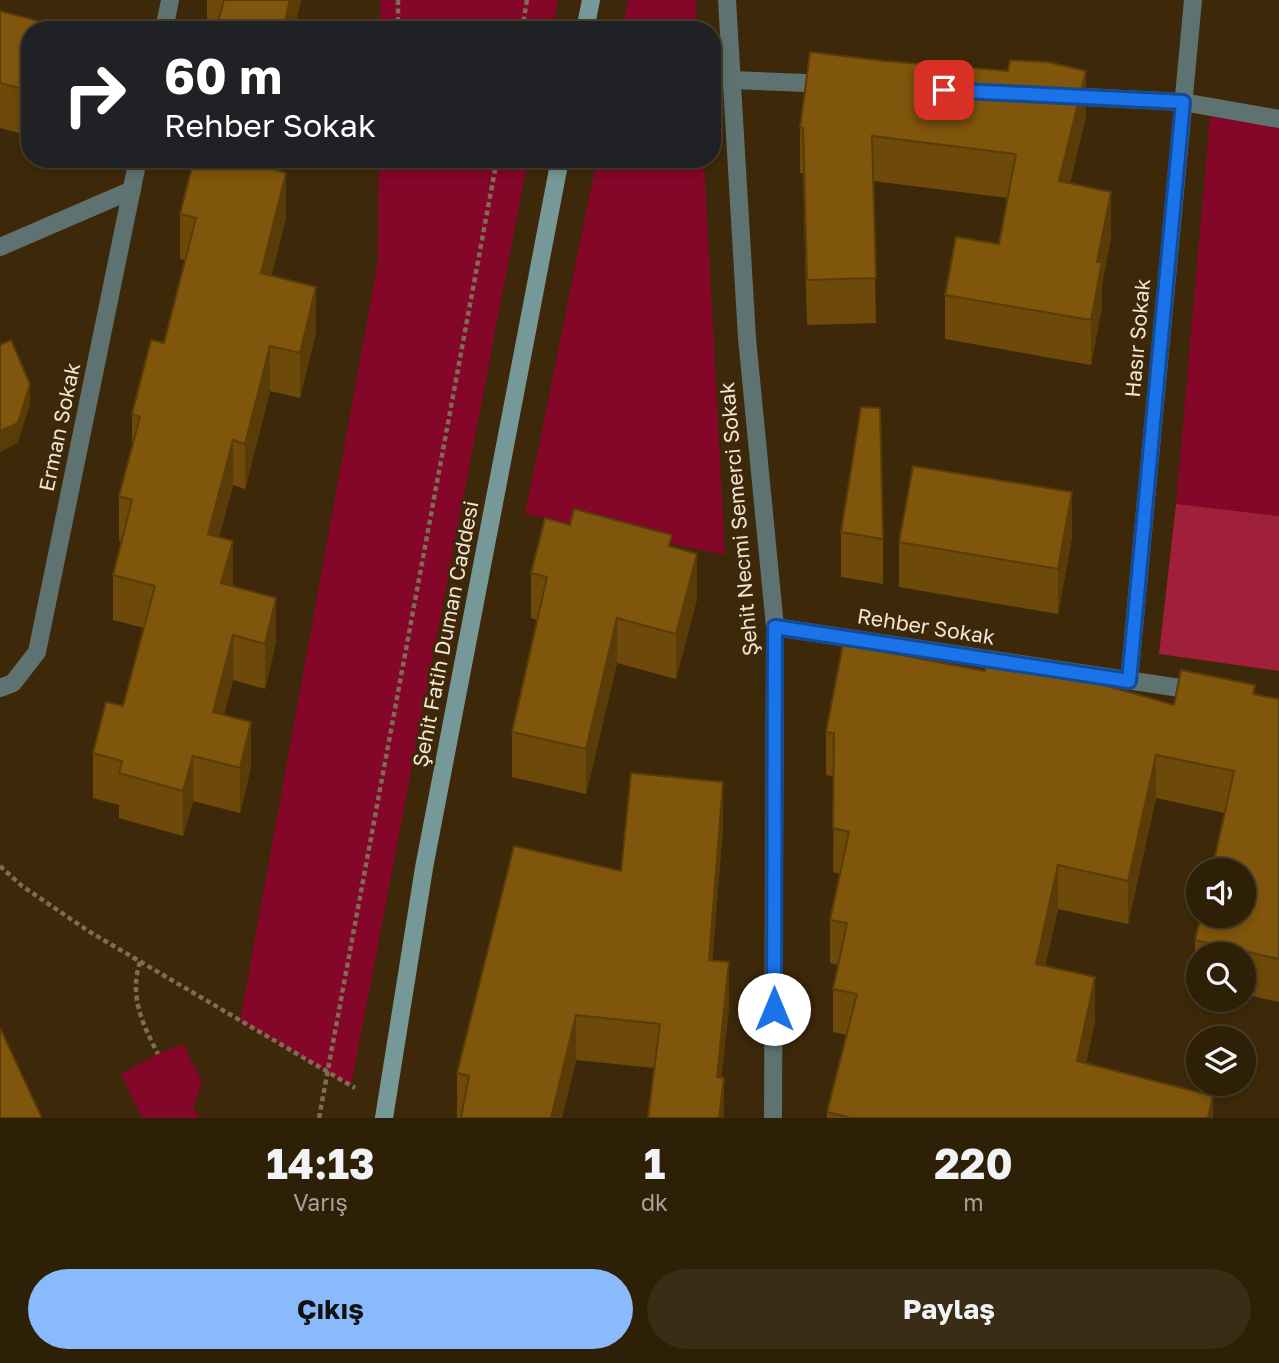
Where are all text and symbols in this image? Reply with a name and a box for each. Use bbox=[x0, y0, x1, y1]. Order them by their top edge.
text: 60 m bbox=[164, 46, 282, 105]
icon: right bbox=[49, 49, 140, 140]
pin bbox=[914, 60, 974, 120]
icon: arrive bbox=[925, 71, 963, 109]
text: Rehber Sokak bbox=[164, 106, 376, 144]
street label: Hasır Sokak bbox=[1119, 277, 1155, 399]
street label: Erman Sokak bbox=[33, 360, 85, 494]
street label: Şehit Necmi Semerci Sokak bbox=[713, 381, 763, 657]
street label: Şehit Fatih Duman Caddesi bbox=[406, 498, 484, 769]
street label: Rehber Sokak bbox=[855, 602, 997, 650]
map controls bbox=[1186, 858, 1256, 1096]
button: sound bbox=[1186, 858, 1256, 928]
button: search bbox=[1186, 942, 1256, 1012]
position arrow bbox=[737, 972, 811, 1046]
button: layers bbox=[1186, 1026, 1256, 1096]
text: 14:13 bbox=[266, 1138, 375, 1188]
text: 1 bbox=[644, 1138, 665, 1188]
text: 220 bbox=[934, 1138, 1013, 1188]
text: Varış bbox=[293, 1188, 348, 1216]
text: dk bbox=[641, 1188, 668, 1216]
text: m bbox=[963, 1188, 984, 1216]
button: Çıkış bbox=[28, 1269, 633, 1349]
button: Paylaş bbox=[647, 1269, 1251, 1349]

